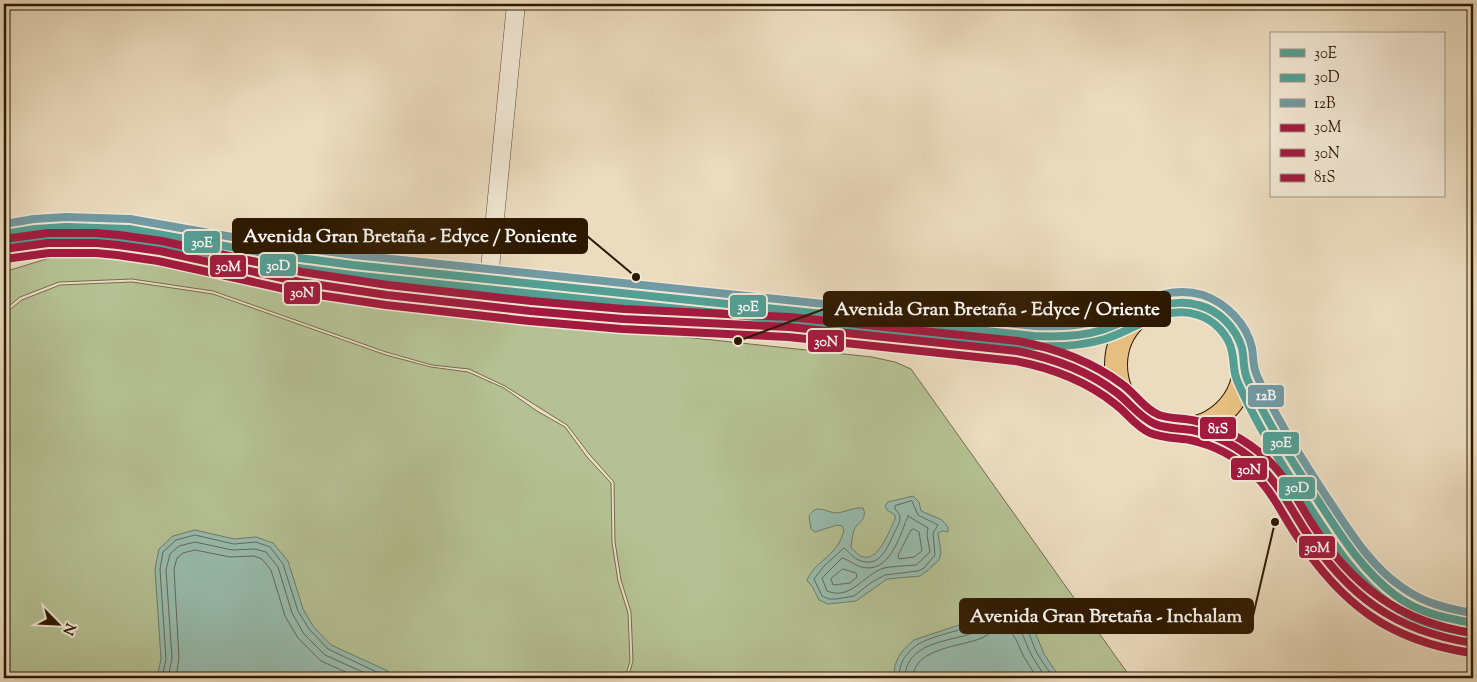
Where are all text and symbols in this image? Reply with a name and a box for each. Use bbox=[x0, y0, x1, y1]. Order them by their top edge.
legend bbox=[1270, 32, 1444, 198]
text: 30E bbox=[1314, 44, 1337, 65]
text: 30D bbox=[1314, 68, 1340, 89]
text: 12B bbox=[1314, 94, 1336, 115]
text: 30M bbox=[1314, 118, 1342, 139]
text: 30N bbox=[1314, 144, 1340, 165]
text: 81S bbox=[1314, 168, 1336, 189]
callout: Avenida Gran Bretaña - Edyce / Poniente bbox=[233, 219, 587, 253]
text: Avenida Gran Bretaña - Edyce / Poniente bbox=[243, 224, 577, 251]
line badge: 30E bbox=[183, 230, 221, 254]
text: 30E bbox=[191, 234, 213, 254]
line badge: 30D bbox=[259, 253, 297, 277]
line badge: 30M bbox=[209, 254, 247, 278]
text: 30D bbox=[266, 257, 290, 277]
text: 30M bbox=[215, 258, 241, 278]
line badge: 30N bbox=[283, 281, 321, 305]
text: 30N bbox=[290, 284, 314, 304]
callout: Avenida Gran Bretaña - Edyce / Oriente bbox=[824, 292, 1170, 326]
line badge: 30E bbox=[729, 294, 767, 318]
text: Avenida Gran Bretaña - Edyce / Oriente bbox=[834, 297, 1160, 324]
text: 30E bbox=[737, 298, 759, 318]
line badge: 30N bbox=[807, 329, 845, 353]
text: 30N bbox=[814, 333, 838, 353]
line badge: 12B bbox=[1247, 384, 1285, 408]
text: 12B bbox=[1256, 387, 1276, 407]
line badge: 81S bbox=[1199, 416, 1237, 440]
text: 81S bbox=[1208, 420, 1228, 440]
line badge: 30E bbox=[1262, 431, 1300, 455]
text: 30E bbox=[1270, 434, 1292, 454]
line badge: 30N bbox=[1230, 457, 1268, 481]
text: 30N bbox=[1237, 461, 1261, 481]
line badge: 30D bbox=[1278, 476, 1316, 500]
text: 30D bbox=[1285, 479, 1309, 499]
line badge: 30M bbox=[1298, 535, 1336, 559]
text: 30M bbox=[1304, 539, 1330, 559]
callout: Avenida Gran Bretaña - Inchalam bbox=[960, 599, 1253, 633]
north arrow bbox=[32, 600, 82, 650]
text: Avenida Gran Bretaña - Inchalam bbox=[970, 604, 1243, 631]
text: N bbox=[57, 619, 79, 638]

